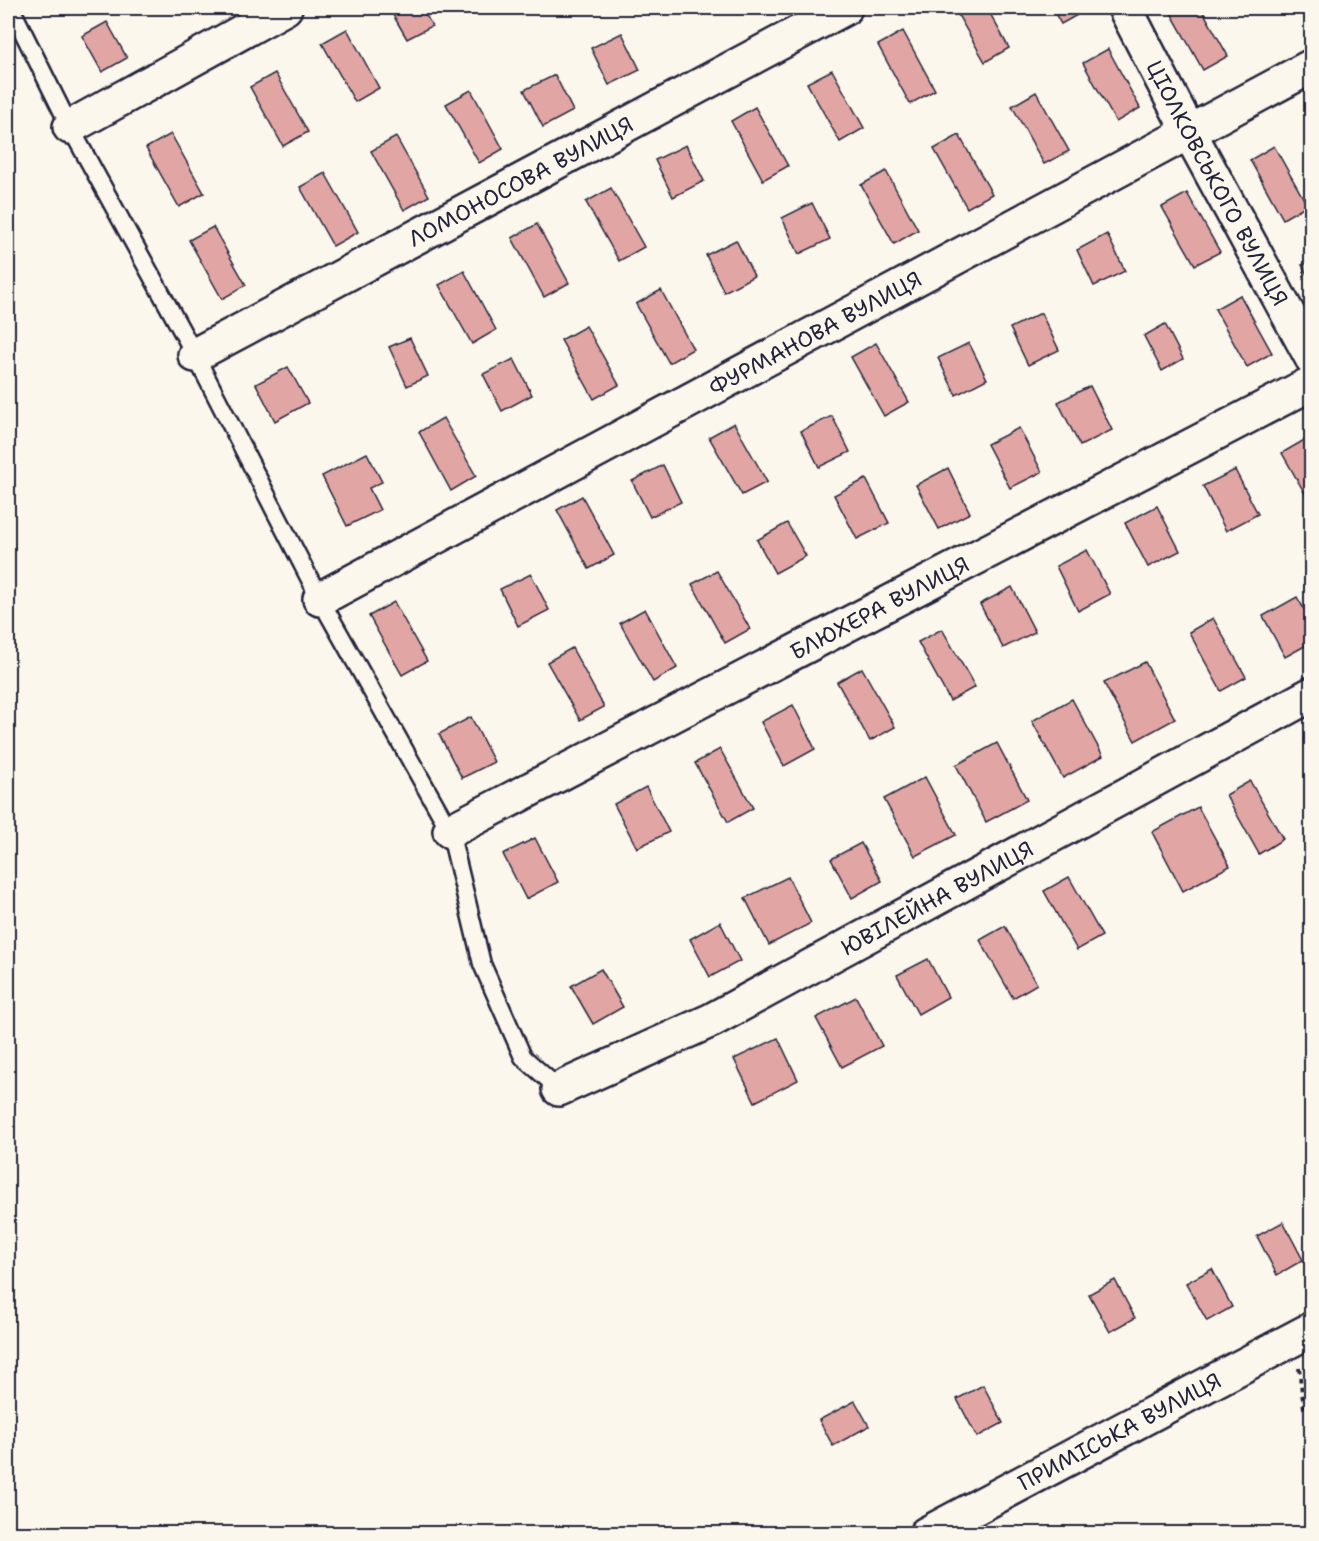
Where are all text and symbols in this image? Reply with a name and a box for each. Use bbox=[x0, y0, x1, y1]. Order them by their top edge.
street label: ЦІОЛКОВСЬКОГО ВУЛИЦЯ bbox=[1140, 55, 1295, 311]
street label: ЛОМОНОСОВА ВУЛИЦЯ bbox=[403, 109, 638, 253]
street label: ФУРМАНОВА ВУЛИЦЯ bbox=[704, 264, 926, 402]
street label: БЛЮХЕРА ВУЛИЦЯ bbox=[785, 549, 974, 666]
street label: ЮВІЛЕЙНА ВУЛИЦЯ bbox=[836, 834, 1038, 962]
street label: ПРИМІСЬКА ВУЛИЦЯ bbox=[1013, 1365, 1226, 1497]

